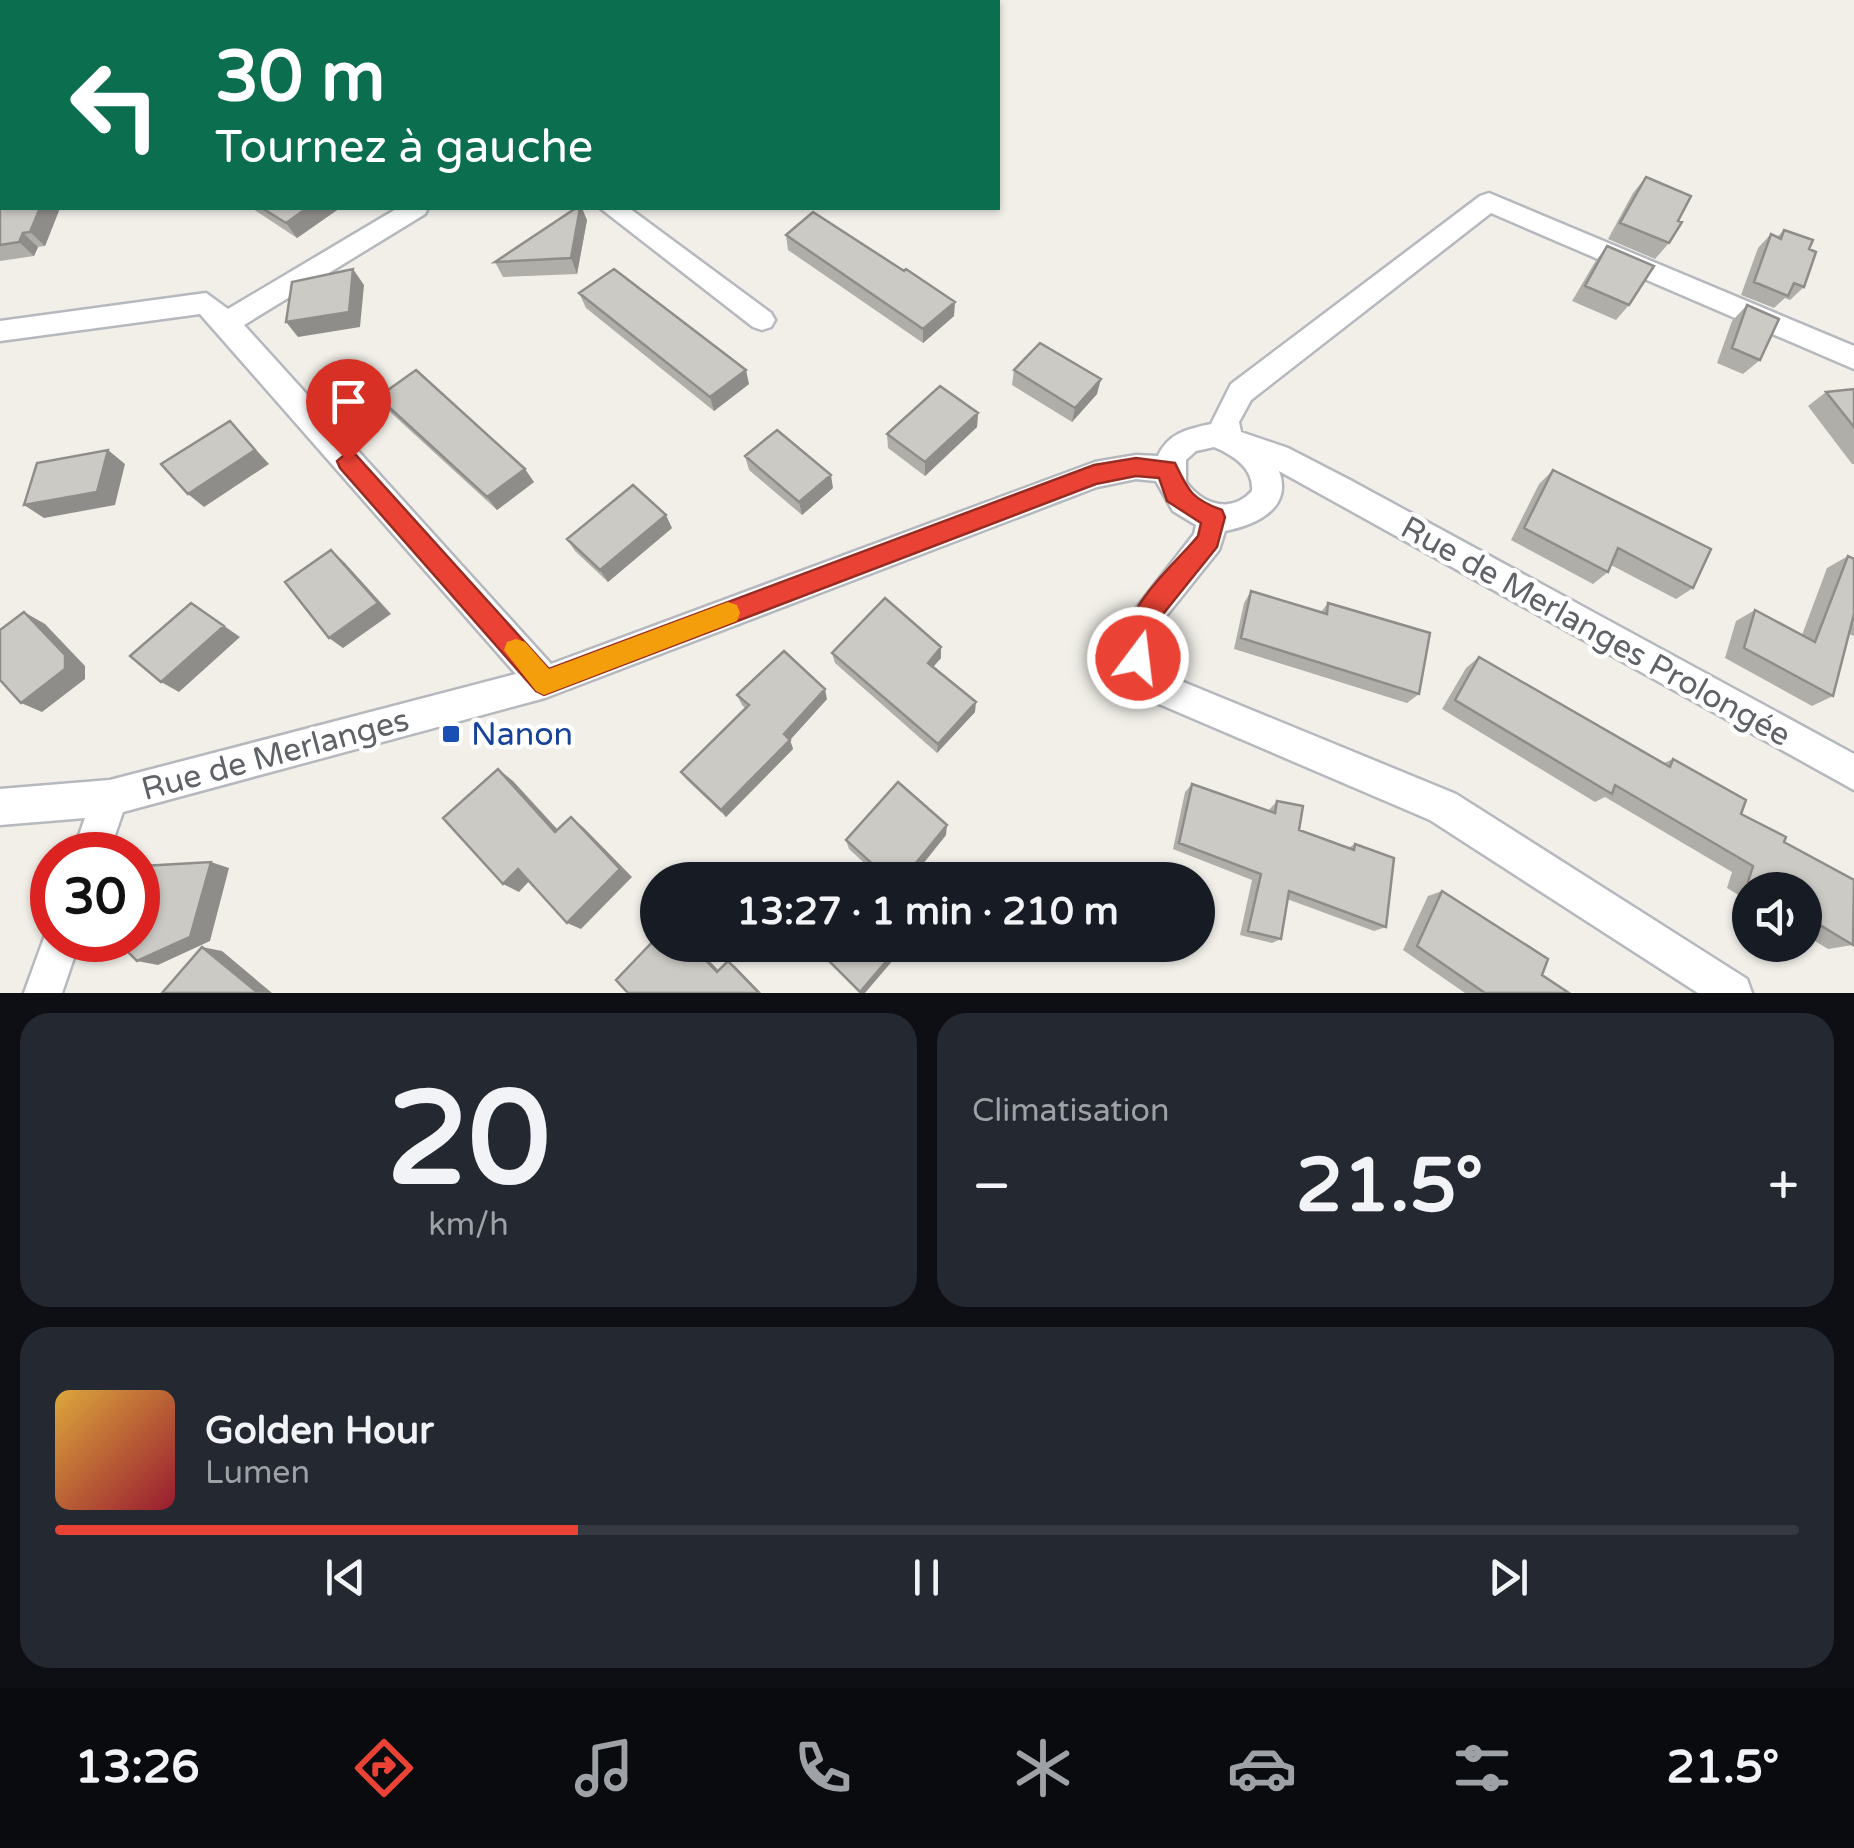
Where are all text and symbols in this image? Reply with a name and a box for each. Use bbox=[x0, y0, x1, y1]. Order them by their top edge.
text: 30 m bbox=[215, 36, 385, 120]
icon: left bbox=[50, 40, 180, 170]
text: Tournez à gauche bbox=[215, 121, 593, 175]
pin bbox=[306, 359, 391, 462]
icon: arrive bbox=[321, 374, 376, 429]
street label: Rue de Merlanges Prolongée bbox=[1394, 509, 1797, 755]
position arrow bbox=[1086, 606, 1190, 710]
street label: Rue de Merlanges bbox=[137, 701, 413, 809]
place label: Nanon bbox=[471, 716, 573, 754]
marker: Nanon bbox=[440, 723, 462, 745]
speed limit sign: 30 bbox=[30, 832, 160, 962]
map controls bbox=[1732, 872, 1822, 962]
button: sound bbox=[1732, 872, 1822, 962]
text: 13:27 · 1 min · 210 m bbox=[736, 889, 1119, 935]
text: 20 bbox=[387, 1063, 550, 1219]
text: Climatisation bbox=[972, 1092, 1169, 1130]
text: 21.5° bbox=[1296, 1141, 1483, 1231]
text: − bbox=[972, 1154, 1011, 1220]
text: + bbox=[1768, 1154, 1799, 1220]
text: km/h bbox=[428, 1206, 509, 1244]
text: Golden Hour bbox=[205, 1408, 434, 1454]
text: Lumen bbox=[205, 1454, 310, 1492]
icon: previous bbox=[318, 1550, 373, 1605]
icon: pause bbox=[899, 1550, 954, 1605]
icon: next bbox=[1481, 1550, 1536, 1605]
icon: directions bbox=[349, 1733, 419, 1803]
icon: music bbox=[569, 1733, 639, 1803]
icon: phone bbox=[788, 1733, 858, 1803]
icon: climate bbox=[1008, 1733, 1078, 1803]
icon: car bbox=[1227, 1733, 1297, 1803]
icon: filters bbox=[1447, 1733, 1517, 1803]
text: 13:26 bbox=[75, 1741, 200, 1795]
text: 21.5° bbox=[1667, 1741, 1779, 1795]

